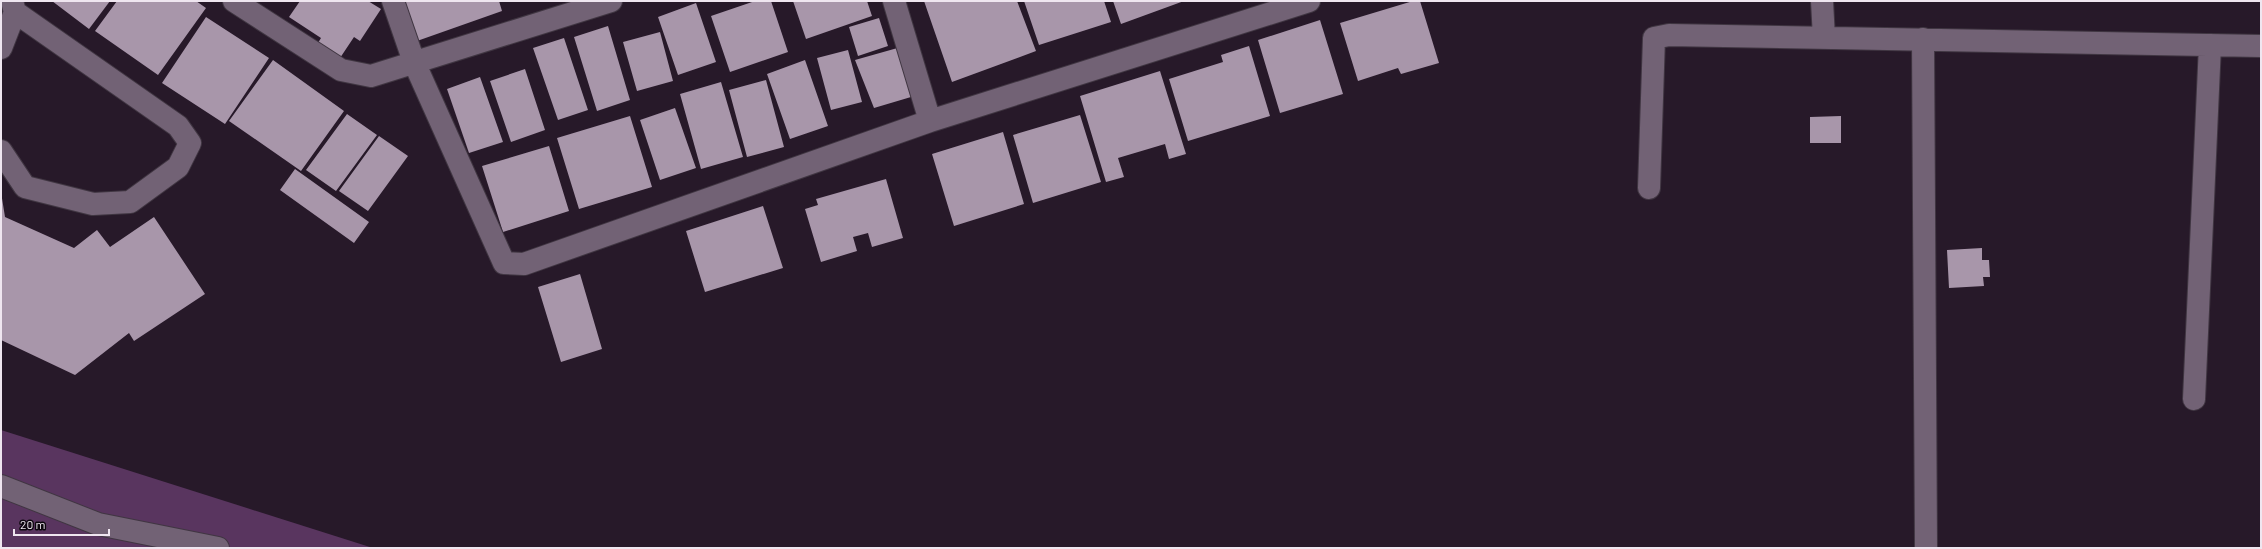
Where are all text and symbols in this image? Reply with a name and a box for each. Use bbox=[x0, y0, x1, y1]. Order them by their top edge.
scale bar bbox=[14, 511, 109, 537]
text: 20 m bbox=[20, 517, 46, 531]

